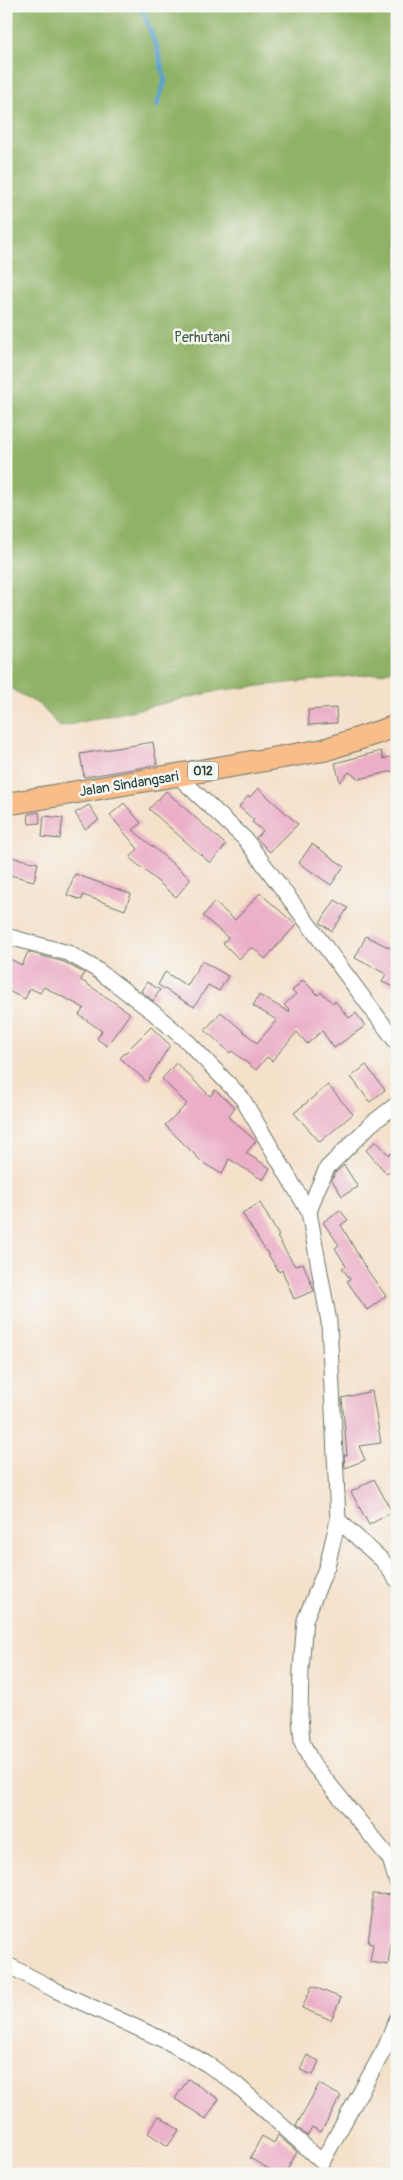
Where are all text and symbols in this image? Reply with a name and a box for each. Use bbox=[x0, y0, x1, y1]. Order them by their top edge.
park label: Perhutani bbox=[174, 329, 230, 346]
road number: 012 bbox=[188, 761, 218, 780]
street label: Jalan Sindangsari bbox=[78, 768, 180, 800]

